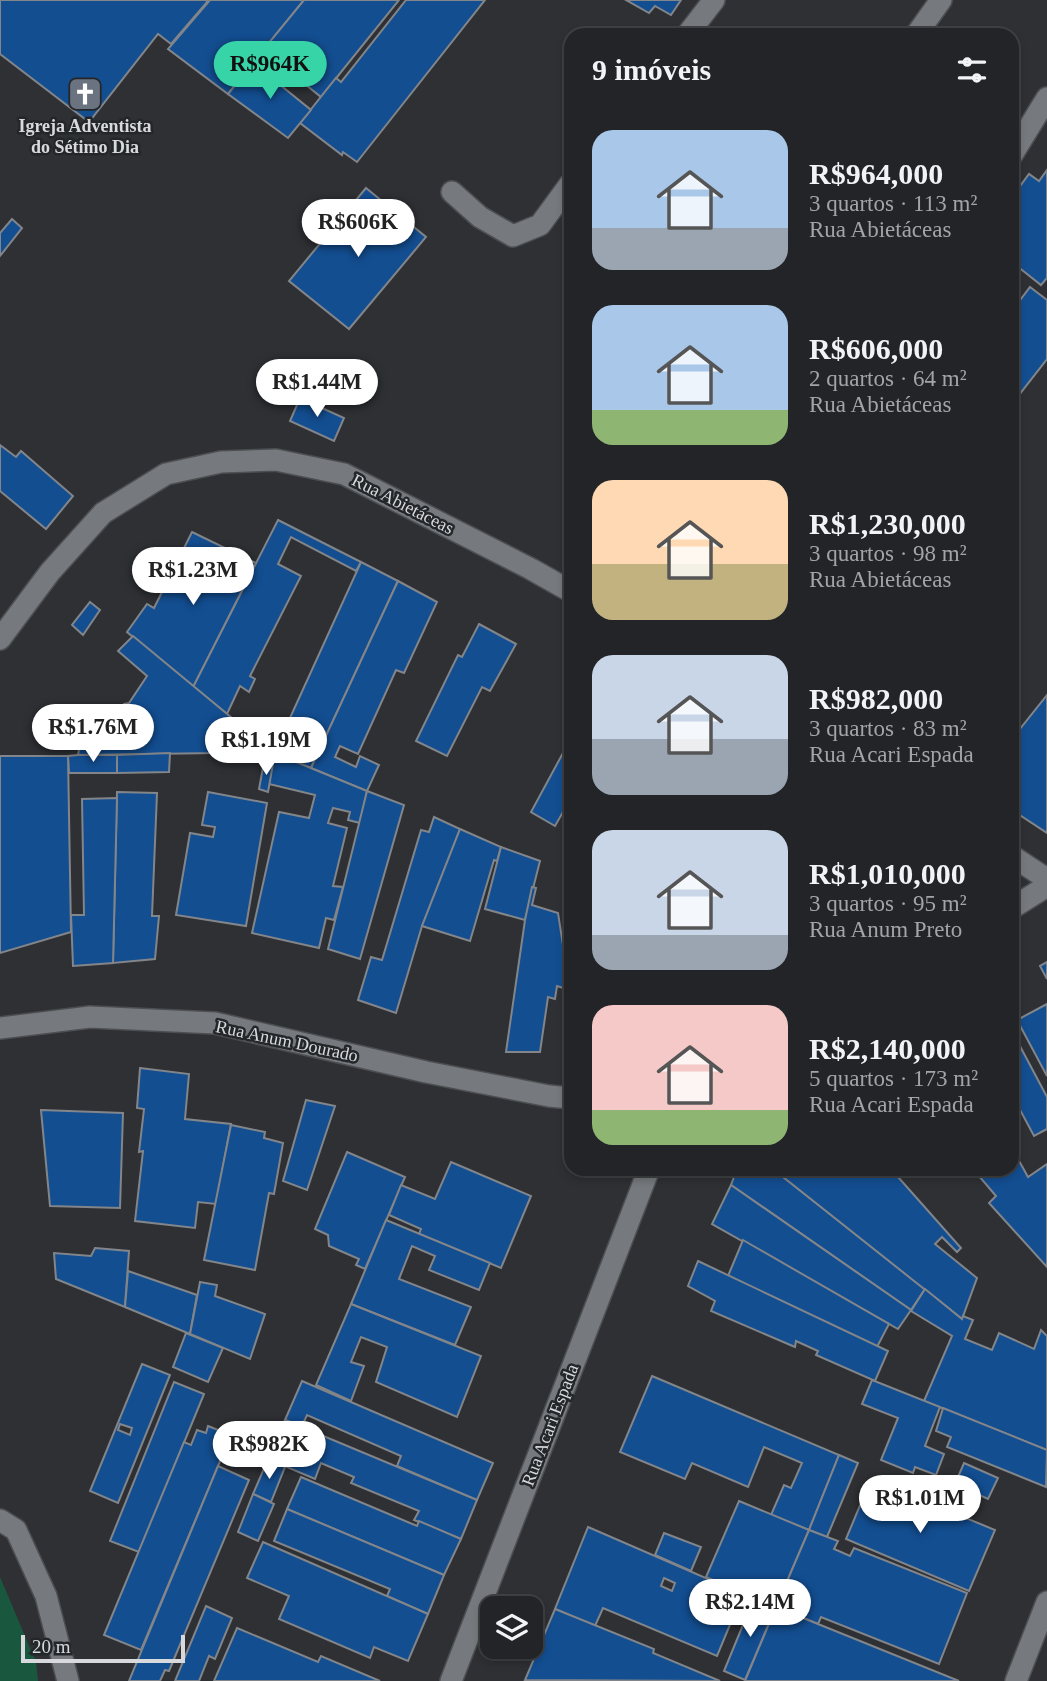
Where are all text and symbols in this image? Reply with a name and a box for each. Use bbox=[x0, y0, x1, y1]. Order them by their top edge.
pin: R$964K bbox=[213, 42, 327, 101]
text: R$964K bbox=[230, 51, 310, 76]
icon: filters bbox=[953, 51, 991, 89]
text: 9 imóveis bbox=[592, 53, 711, 86]
church icon: Igreja Adventista do Sétimo Dia bbox=[66, 75, 104, 113]
place label: Igreja Adventista do Sétimo Dia bbox=[18, 116, 152, 157]
text: R$964,000 bbox=[809, 157, 943, 190]
icon: home bbox=[648, 158, 732, 242]
text: 3 quartos · 113 m² bbox=[809, 191, 977, 216]
pin: R$606K bbox=[301, 200, 415, 259]
text: R$606K bbox=[318, 209, 398, 234]
text: Rua Abietáceas bbox=[809, 217, 951, 242]
text: R$606,000 bbox=[809, 332, 943, 365]
icon: home bbox=[648, 333, 732, 417]
pin: R$1.44M bbox=[252, 360, 382, 419]
text: 2 quartos · 64 m² bbox=[809, 366, 967, 391]
text: R$1.44M bbox=[272, 369, 362, 394]
text: Rua Abietáceas bbox=[809, 392, 951, 417]
street label: Rua Abietáceas bbox=[349, 470, 457, 538]
text: R$1,230,000 bbox=[809, 507, 966, 540]
icon: home bbox=[648, 508, 732, 592]
text: 3 quartos · 98 m² bbox=[809, 541, 967, 566]
pin: R$1.23M bbox=[128, 548, 258, 607]
text: R$1.23M bbox=[148, 557, 238, 582]
text: Rua Abietáceas bbox=[809, 567, 951, 592]
text: R$982,000 bbox=[809, 682, 943, 715]
icon: home bbox=[648, 683, 732, 767]
pin: R$1.76M bbox=[28, 704, 158, 764]
text: R$1.76M bbox=[48, 714, 138, 739]
text: 3 quartos · 83 m² bbox=[809, 716, 967, 741]
pin: R$1.19M bbox=[201, 718, 331, 777]
text: R$1.19M bbox=[221, 727, 311, 752]
text: Rua Acari Espada bbox=[809, 742, 974, 767]
text: R$1,010,000 bbox=[809, 857, 966, 890]
icon: home bbox=[648, 858, 732, 942]
text: 3 quartos · 95 m² bbox=[809, 891, 967, 916]
text: Rua Anum Preto bbox=[809, 917, 962, 942]
street label: Rua Anum Dourado bbox=[214, 1016, 360, 1066]
text: R$2,140,000 bbox=[809, 1032, 966, 1065]
icon: home bbox=[648, 1033, 732, 1117]
text: 5 quartos · 173 m² bbox=[809, 1066, 978, 1091]
text: Rua Acari Espada bbox=[809, 1092, 974, 1117]
street label: Rua Acari Espada bbox=[518, 1361, 582, 1489]
pin: R$982K bbox=[212, 1422, 326, 1481]
text: R$982K bbox=[229, 1431, 309, 1456]
pin: R$1.01M bbox=[855, 1476, 985, 1535]
text: R$1.01M bbox=[875, 1485, 965, 1510]
pin: R$2.14M bbox=[685, 1580, 815, 1639]
text: R$2.14M bbox=[705, 1589, 795, 1614]
map controls bbox=[480, 1596, 543, 1659]
button: layers bbox=[480, 1596, 543, 1659]
scale bar bbox=[21, 1632, 186, 1664]
text: 20 m bbox=[32, 1636, 71, 1657]

